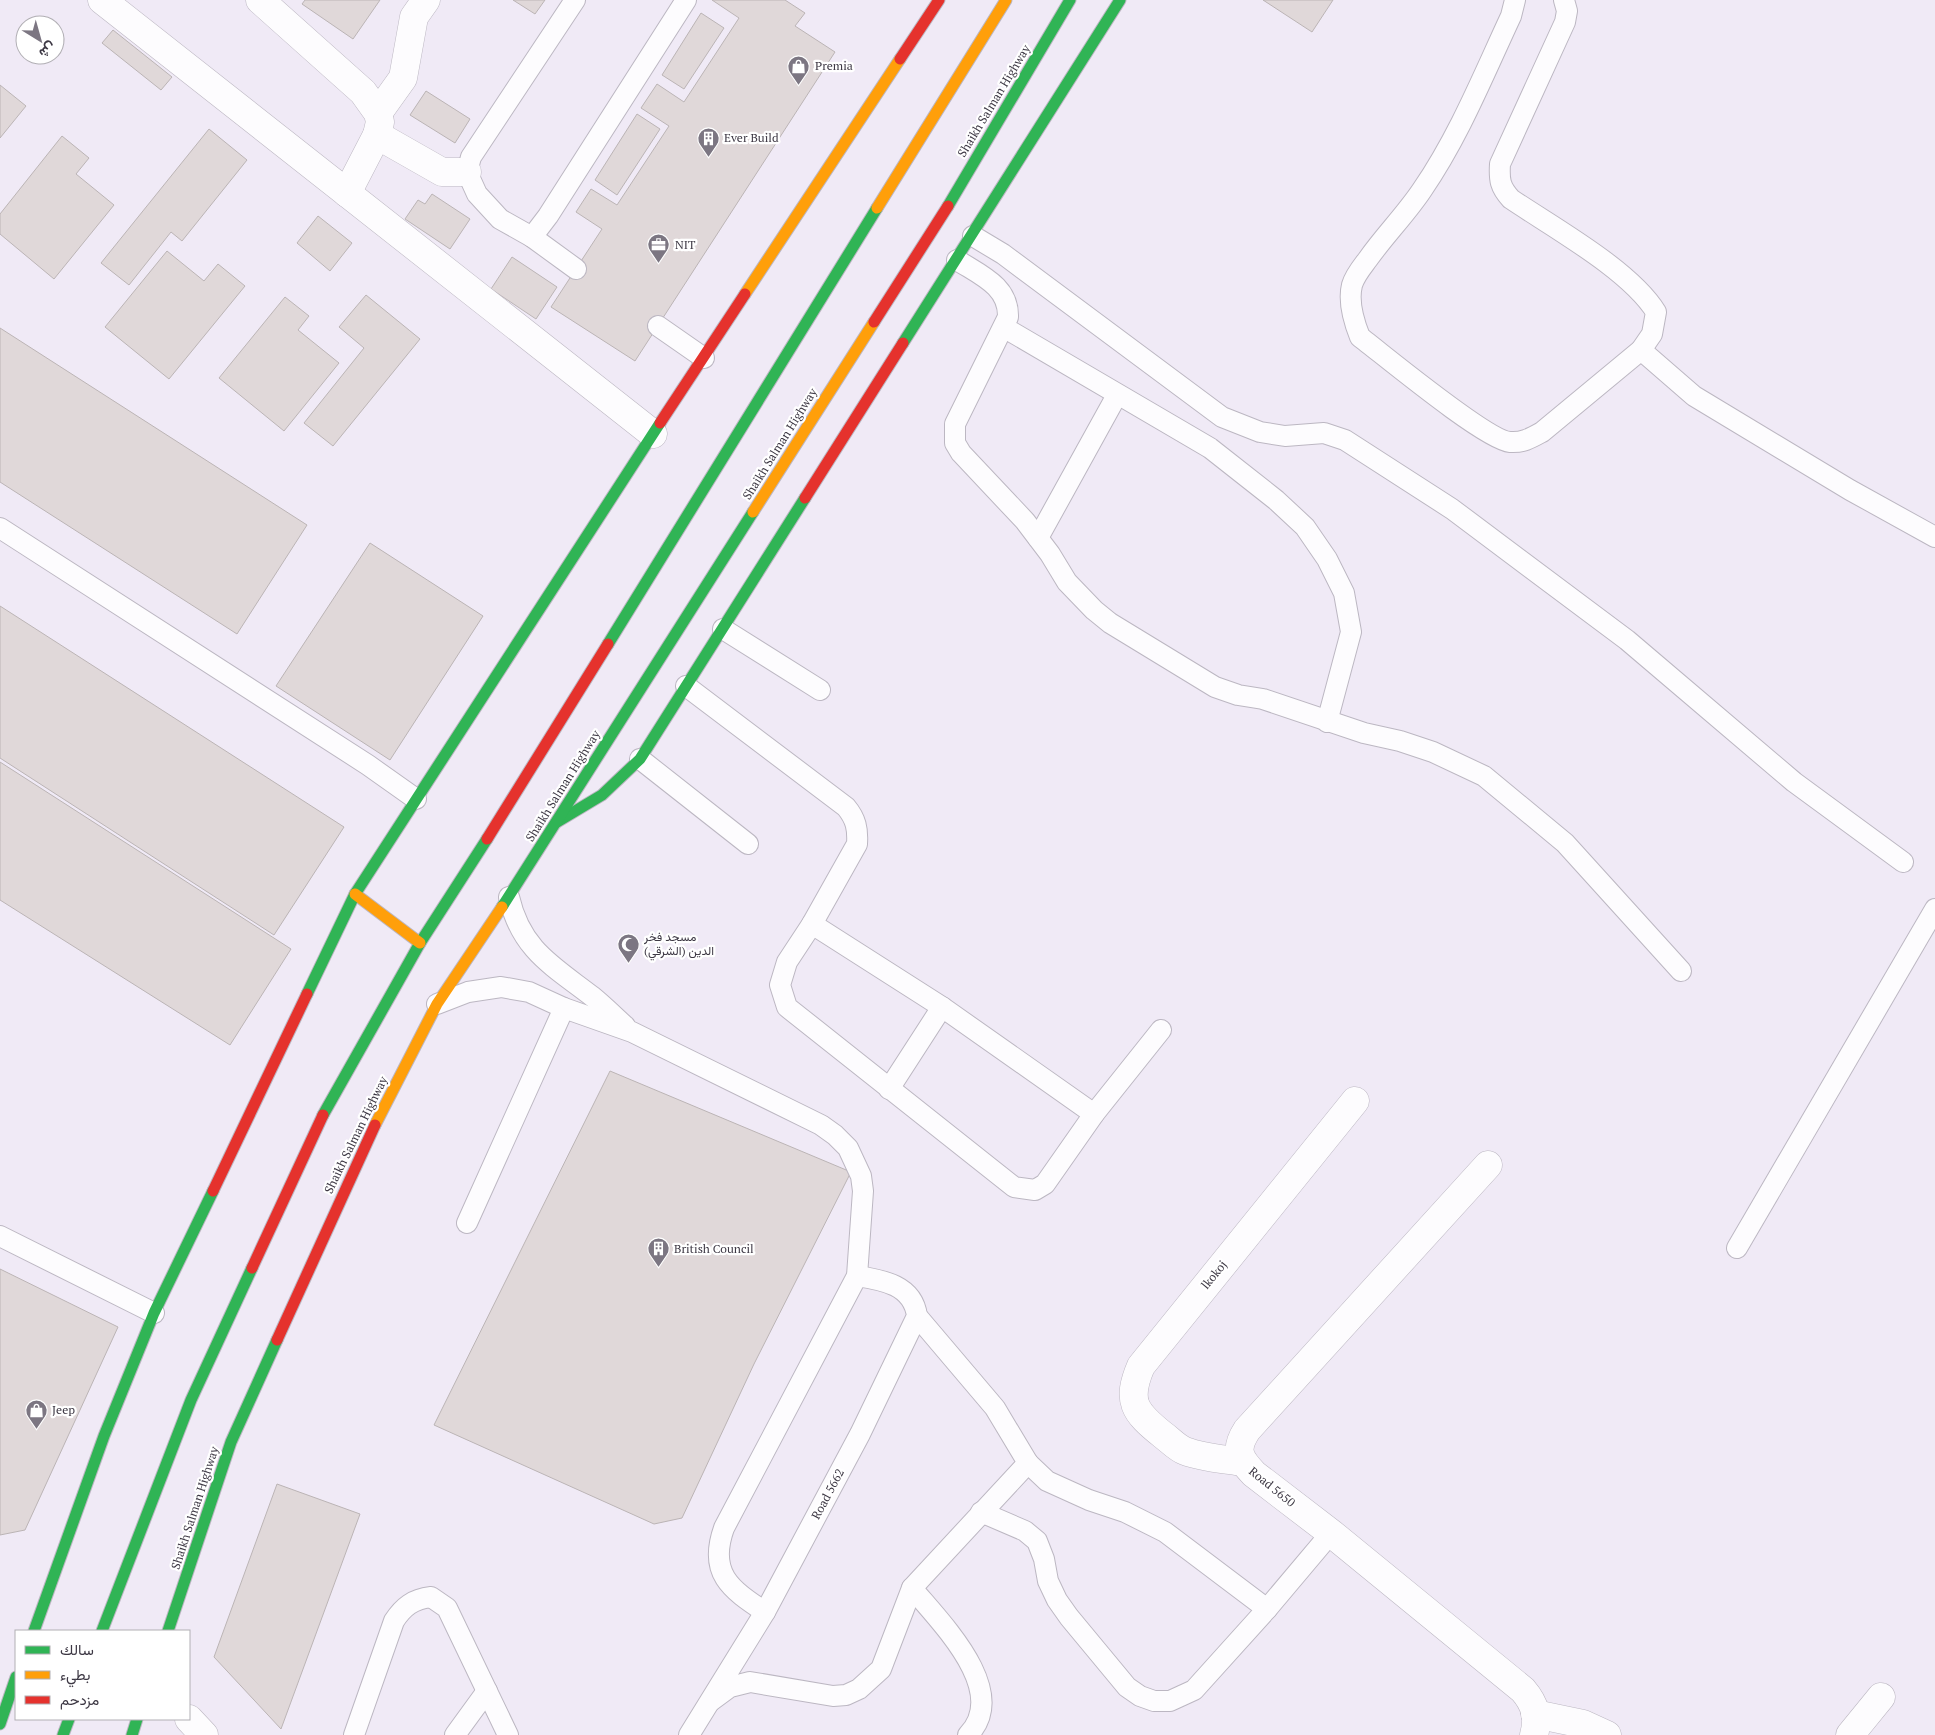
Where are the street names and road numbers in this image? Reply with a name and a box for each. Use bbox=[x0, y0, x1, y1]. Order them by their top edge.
street label: Shaikh Salman Highway bbox=[954, 41, 1034, 160]
street label: Shaikh Salman Highway bbox=[739, 385, 820, 502]
street label: Shaikh Salman Highway bbox=[522, 727, 603, 844]
street label: Shaikh Salman Highway bbox=[321, 1073, 391, 1196]
street label: lkokoj bbox=[1198, 1257, 1230, 1292]
street label: Shaikh Salman Highway bbox=[168, 1444, 222, 1571]
street label: Road 5650 bbox=[1246, 1463, 1299, 1510]
street label: Road 5662 bbox=[808, 1466, 847, 1522]

